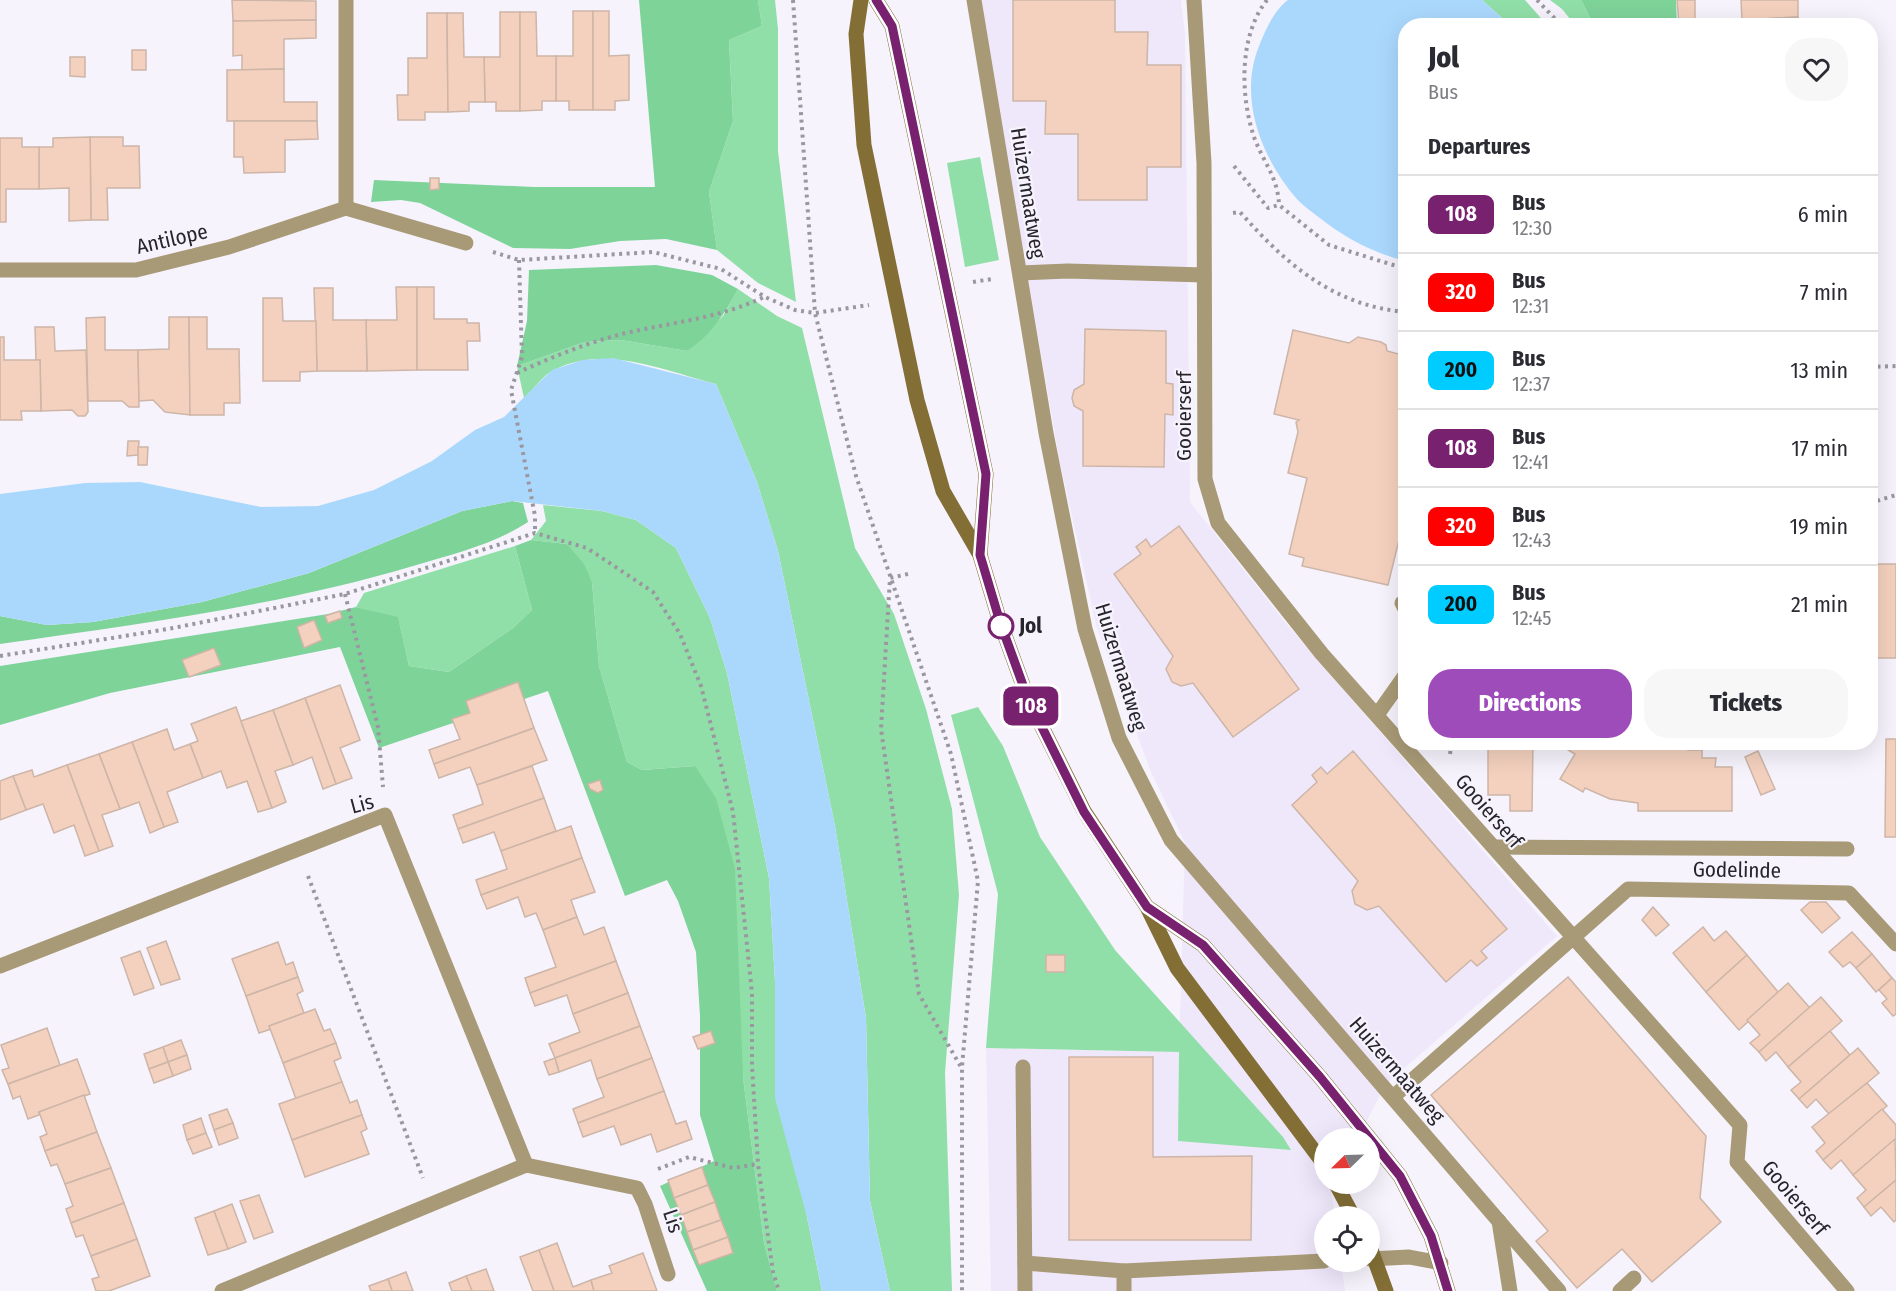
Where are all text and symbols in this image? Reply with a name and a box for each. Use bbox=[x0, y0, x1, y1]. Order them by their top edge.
button: heart bbox=[1785, 38, 1848, 101]
text: Jol bbox=[1428, 41, 1459, 74]
text: Bus bbox=[1428, 80, 1458, 104]
street label: Huizermaatweg bbox=[1005, 126, 1051, 261]
text: Departures bbox=[1428, 133, 1530, 160]
text: Bus bbox=[1512, 189, 1545, 216]
text: 108 bbox=[1445, 201, 1477, 227]
text: 6 min bbox=[1798, 201, 1848, 228]
text: 12:30 bbox=[1512, 216, 1552, 240]
street label: Antilope bbox=[134, 218, 210, 260]
text: Bus bbox=[1512, 267, 1545, 294]
text: 320 bbox=[1446, 279, 1476, 305]
text: 7 min bbox=[1800, 279, 1848, 306]
text: 12:31 bbox=[1512, 294, 1549, 318]
text: Bus bbox=[1512, 345, 1545, 372]
text: 200 bbox=[1445, 357, 1477, 383]
text: 13 min bbox=[1790, 357, 1848, 384]
street label: Gooierserf bbox=[1171, 369, 1197, 461]
text: 12:37 bbox=[1512, 372, 1550, 396]
text: Bus bbox=[1512, 423, 1545, 450]
text: 108 bbox=[1445, 435, 1477, 461]
text: 17 min bbox=[1791, 435, 1848, 462]
text: 12:41 bbox=[1512, 450, 1549, 474]
text: Bus bbox=[1512, 501, 1545, 528]
text: 320 bbox=[1446, 513, 1476, 539]
text: 19 min bbox=[1790, 513, 1848, 540]
text: 12:43 bbox=[1512, 528, 1551, 552]
text: Bus bbox=[1512, 579, 1545, 606]
text: 200 bbox=[1445, 591, 1477, 617]
text: 21 min bbox=[1791, 591, 1848, 618]
street label: Huizermaatweg bbox=[1089, 600, 1153, 734]
text: 12:45 bbox=[1512, 606, 1551, 630]
marker: Jol bbox=[988, 613, 1014, 639]
place label: Jol bbox=[1018, 613, 1042, 639]
button: Directions bbox=[1428, 669, 1632, 738]
button: Tickets bbox=[1644, 669, 1848, 738]
line badge: 108 bbox=[996, 686, 1066, 726]
text: 108 bbox=[1015, 693, 1047, 719]
street label: Gooierserf bbox=[1450, 769, 1529, 855]
street label: Lis bbox=[347, 788, 377, 820]
street label: Godelinde bbox=[1693, 856, 1781, 884]
street label: Huizermaatweg bbox=[1344, 1012, 1450, 1129]
north arrow bbox=[1314, 1128, 1380, 1194]
map controls bbox=[1314, 1128, 1380, 1272]
street label: Gooierserf bbox=[1756, 1155, 1835, 1242]
street label: Lis bbox=[657, 1206, 689, 1236]
button: locate bbox=[1314, 1206, 1380, 1272]

